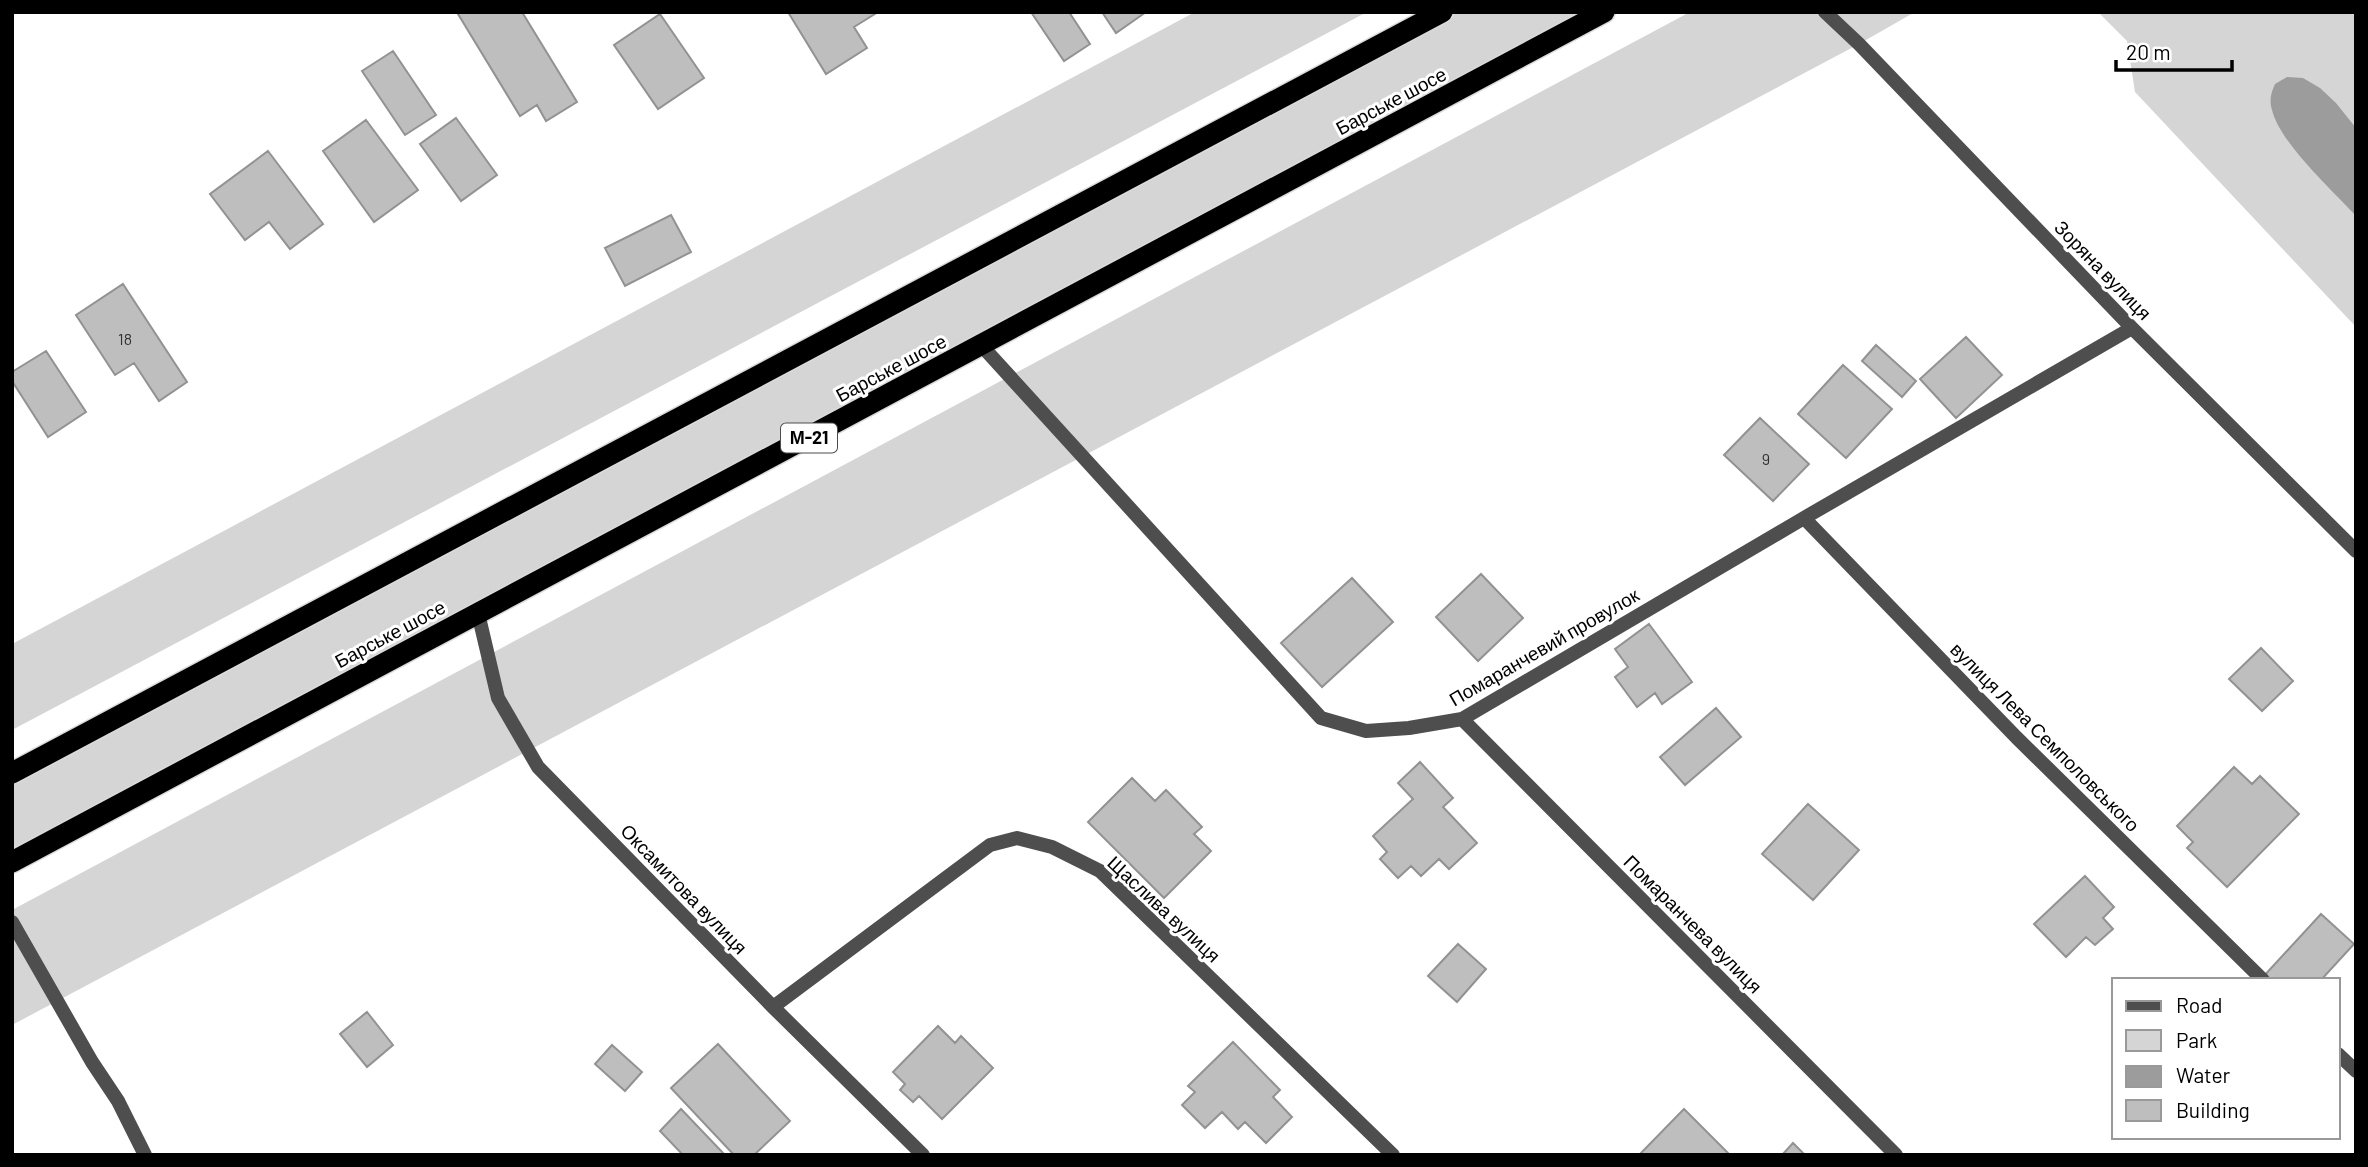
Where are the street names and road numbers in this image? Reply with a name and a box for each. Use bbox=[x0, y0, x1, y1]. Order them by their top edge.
street label: Барське шосе bbox=[1332, 62, 1450, 139]
street label: Зоряна вулиця bbox=[2050, 215, 2157, 324]
street label: Барське шосе bbox=[832, 329, 950, 406]
road number: М-21 bbox=[781, 424, 837, 452]
street label: Помаранчевий провулок bbox=[1445, 582, 1643, 710]
street label: Барське шосе bbox=[331, 595, 449, 672]
street label: вулиця Лева Семполовського bbox=[1946, 637, 2145, 836]
street label: Оксамитова вулиця bbox=[616, 819, 752, 958]
street label: Помаранчева вулиця bbox=[1620, 850, 1767, 997]
street label: Щаслива вулиця bbox=[1103, 851, 1225, 967]

